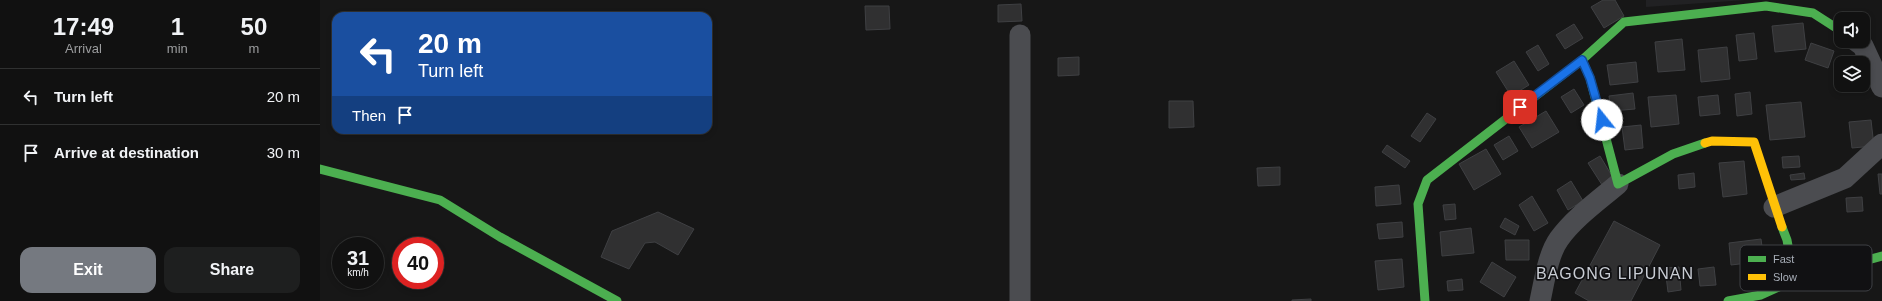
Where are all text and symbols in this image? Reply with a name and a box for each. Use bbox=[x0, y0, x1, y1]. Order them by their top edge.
map controls bbox=[1834, 12, 1870, 92]
button: sound bbox=[1834, 12, 1870, 48]
text: 17:49 bbox=[53, 13, 114, 40]
text: 1 bbox=[171, 13, 184, 40]
text: 50 bbox=[241, 13, 267, 40]
icon: left bbox=[352, 28, 404, 80]
text: 20 m bbox=[418, 28, 482, 59]
text: Arrival bbox=[65, 41, 102, 56]
text: min bbox=[167, 41, 188, 56]
text: m bbox=[248, 41, 259, 56]
button: layers bbox=[1834, 56, 1870, 92]
text: Turn left bbox=[418, 61, 483, 81]
icon: left bbox=[20, 86, 42, 108]
text: Turn left bbox=[54, 88, 113, 105]
text: 20 m bbox=[267, 88, 300, 105]
pin bbox=[1503, 90, 1537, 124]
icon: arrive bbox=[1509, 96, 1531, 118]
position arrow bbox=[1581, 99, 1623, 141]
icon: arrive bbox=[394, 104, 416, 126]
text: Then bbox=[352, 107, 386, 124]
icon: arrive bbox=[20, 142, 42, 164]
text: Arrive at destination bbox=[54, 144, 199, 161]
text: 30 m bbox=[267, 144, 300, 161]
speed limit sign: 40 bbox=[392, 237, 444, 289]
legend bbox=[1740, 245, 1872, 291]
button: Exit bbox=[20, 247, 156, 293]
button: Share bbox=[164, 247, 300, 293]
text: 31 bbox=[347, 247, 369, 269]
text: Fast bbox=[1773, 253, 1794, 265]
district label: BAGONG LIPUNAN bbox=[1536, 265, 1694, 282]
text: km/h bbox=[347, 267, 369, 278]
text: Slow bbox=[1773, 271, 1797, 283]

